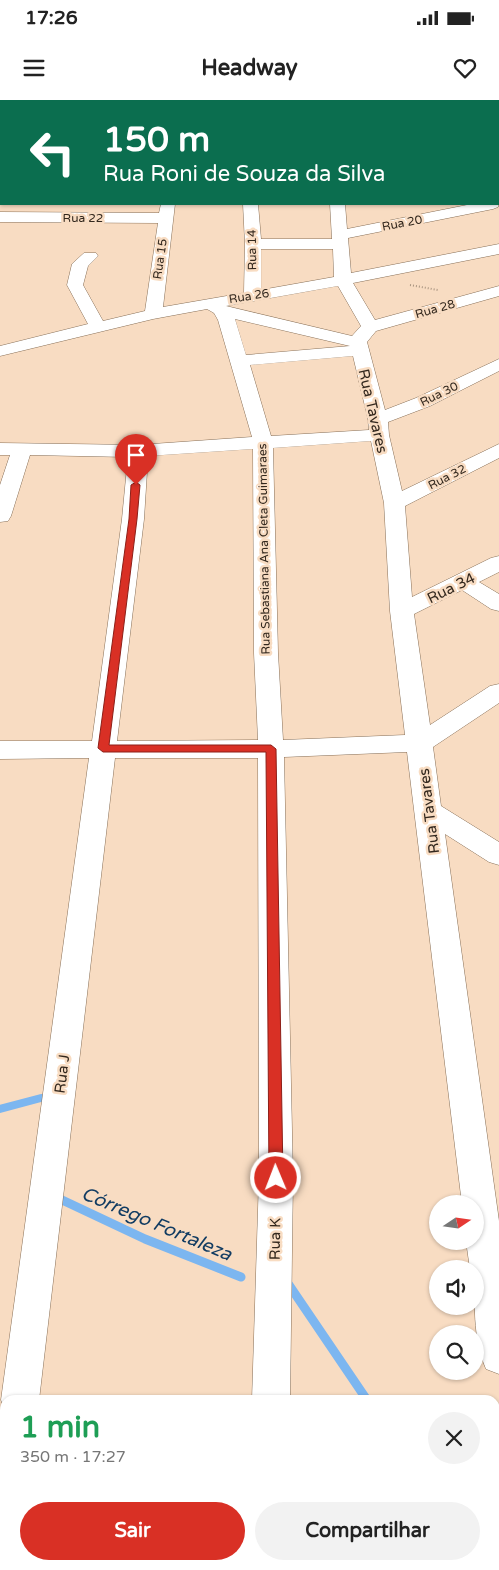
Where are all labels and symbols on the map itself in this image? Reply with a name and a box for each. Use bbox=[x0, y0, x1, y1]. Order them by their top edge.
street label: Rua 22 bbox=[63, 211, 103, 225]
street label: Rua 20 bbox=[381, 212, 424, 234]
street label: Rua 14 bbox=[245, 229, 259, 271]
street label: Rua 15 bbox=[150, 238, 170, 280]
street label: Rua 26 bbox=[228, 286, 270, 306]
street label: Rua 28 bbox=[413, 297, 457, 321]
street label: Rua Tavares bbox=[355, 367, 391, 455]
street label: Rua 30 bbox=[418, 379, 461, 409]
pin bbox=[115, 434, 157, 485]
street label: Rua Sebastiana Ana Cleta Guimaraes bbox=[255, 443, 273, 655]
street label: Rua 32 bbox=[426, 462, 468, 492]
street label: Rua 34 bbox=[424, 569, 478, 607]
street label: Rua Tavares bbox=[415, 767, 443, 855]
street label: Rua J bbox=[51, 1053, 73, 1095]
position arrow bbox=[249, 1151, 301, 1203]
water label: Córrego Fortaleza bbox=[78, 1182, 236, 1266]
north arrow bbox=[429, 1195, 484, 1250]
street label: Rua K bbox=[266, 1218, 284, 1260]

